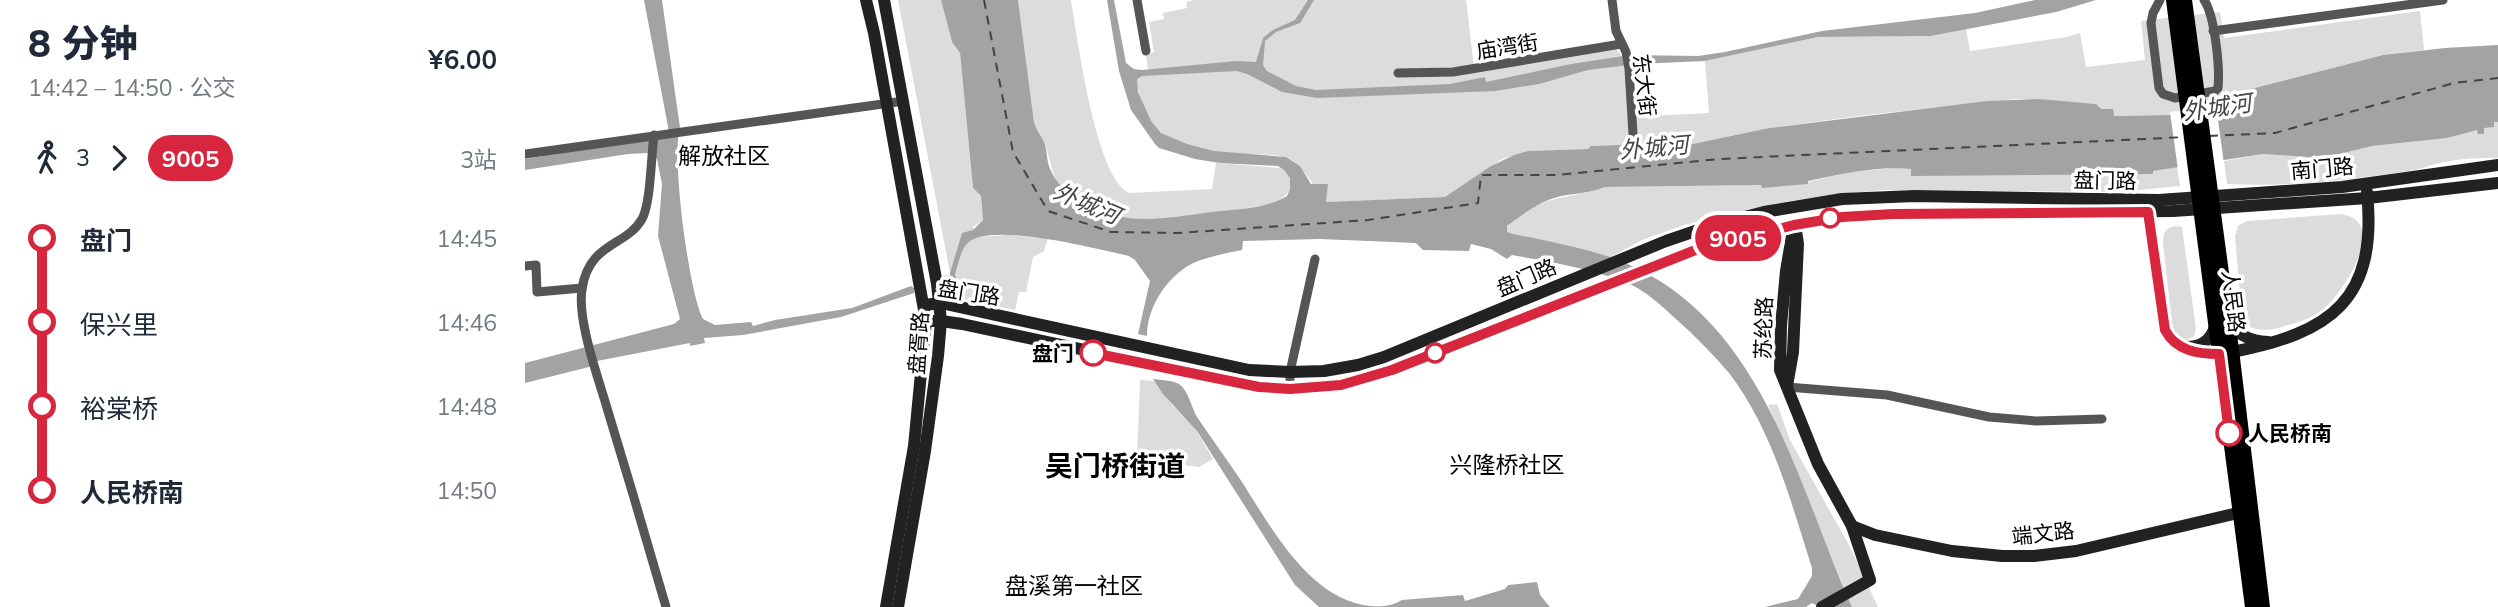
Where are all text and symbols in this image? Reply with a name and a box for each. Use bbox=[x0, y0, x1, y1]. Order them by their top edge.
text: 8 分钟 bbox=[28, 19, 138, 67]
street label: 庙湾街 bbox=[1474, 28, 1540, 64]
text: ¥6.00 bbox=[428, 43, 497, 76]
street label: 东大街 bbox=[1628, 52, 1662, 118]
text: 14:42 – 14:50 · 公交 bbox=[28, 73, 236, 102]
water label: 外城河 bbox=[2181, 87, 2257, 126]
water label: 外城河 bbox=[1618, 129, 1694, 164]
icon: walk bbox=[28, 139, 66, 177]
icon: forward bbox=[100, 139, 138, 177]
district label: 解放社区 bbox=[678, 141, 770, 170]
text: 3 bbox=[76, 143, 90, 172]
text: 9005 bbox=[162, 143, 219, 173]
text: 3站 bbox=[460, 145, 497, 174]
street label: 南门路 bbox=[2289, 152, 2355, 184]
street label: 盘门路 bbox=[2073, 166, 2137, 194]
water label: 外城河 bbox=[1050, 176, 1128, 231]
unlabelled marker bbox=[1820, 208, 1840, 228]
line badge: 9005 bbox=[1689, 215, 1787, 261]
text: 9005 bbox=[1709, 223, 1767, 253]
text: 盘门 bbox=[80, 224, 132, 257]
text: 14:45 bbox=[437, 224, 497, 253]
street label: 盘门路 bbox=[1492, 253, 1560, 301]
street label: 人民路 bbox=[2217, 268, 2251, 334]
street label: 盘门路 bbox=[936, 274, 1002, 310]
street label: 苏纶路 bbox=[1749, 296, 1777, 360]
text: 保兴里 bbox=[80, 308, 158, 341]
text: 14:46 bbox=[437, 308, 497, 337]
street label: 盘胥路 bbox=[903, 311, 933, 375]
place label: 盘门 bbox=[1032, 340, 1074, 366]
marker: 盘门 bbox=[1080, 340, 1106, 366]
unlabelled marker bbox=[1425, 343, 1445, 363]
text: 裕棠桥 bbox=[80, 392, 158, 425]
text: 14:48 bbox=[437, 392, 497, 421]
marker: 人民桥南 bbox=[2216, 420, 2242, 446]
place label: 人民桥南 bbox=[2248, 420, 2332, 446]
district label: 吴门桥街道 bbox=[1045, 448, 1185, 483]
district label: 兴隆桥社区 bbox=[1450, 450, 1565, 479]
text: 人民桥南 bbox=[80, 476, 184, 509]
text: 14:50 bbox=[437, 476, 497, 505]
street label: 端文路 bbox=[2010, 517, 2076, 549]
district label: 盘溪第一社区 bbox=[1005, 571, 1143, 600]

